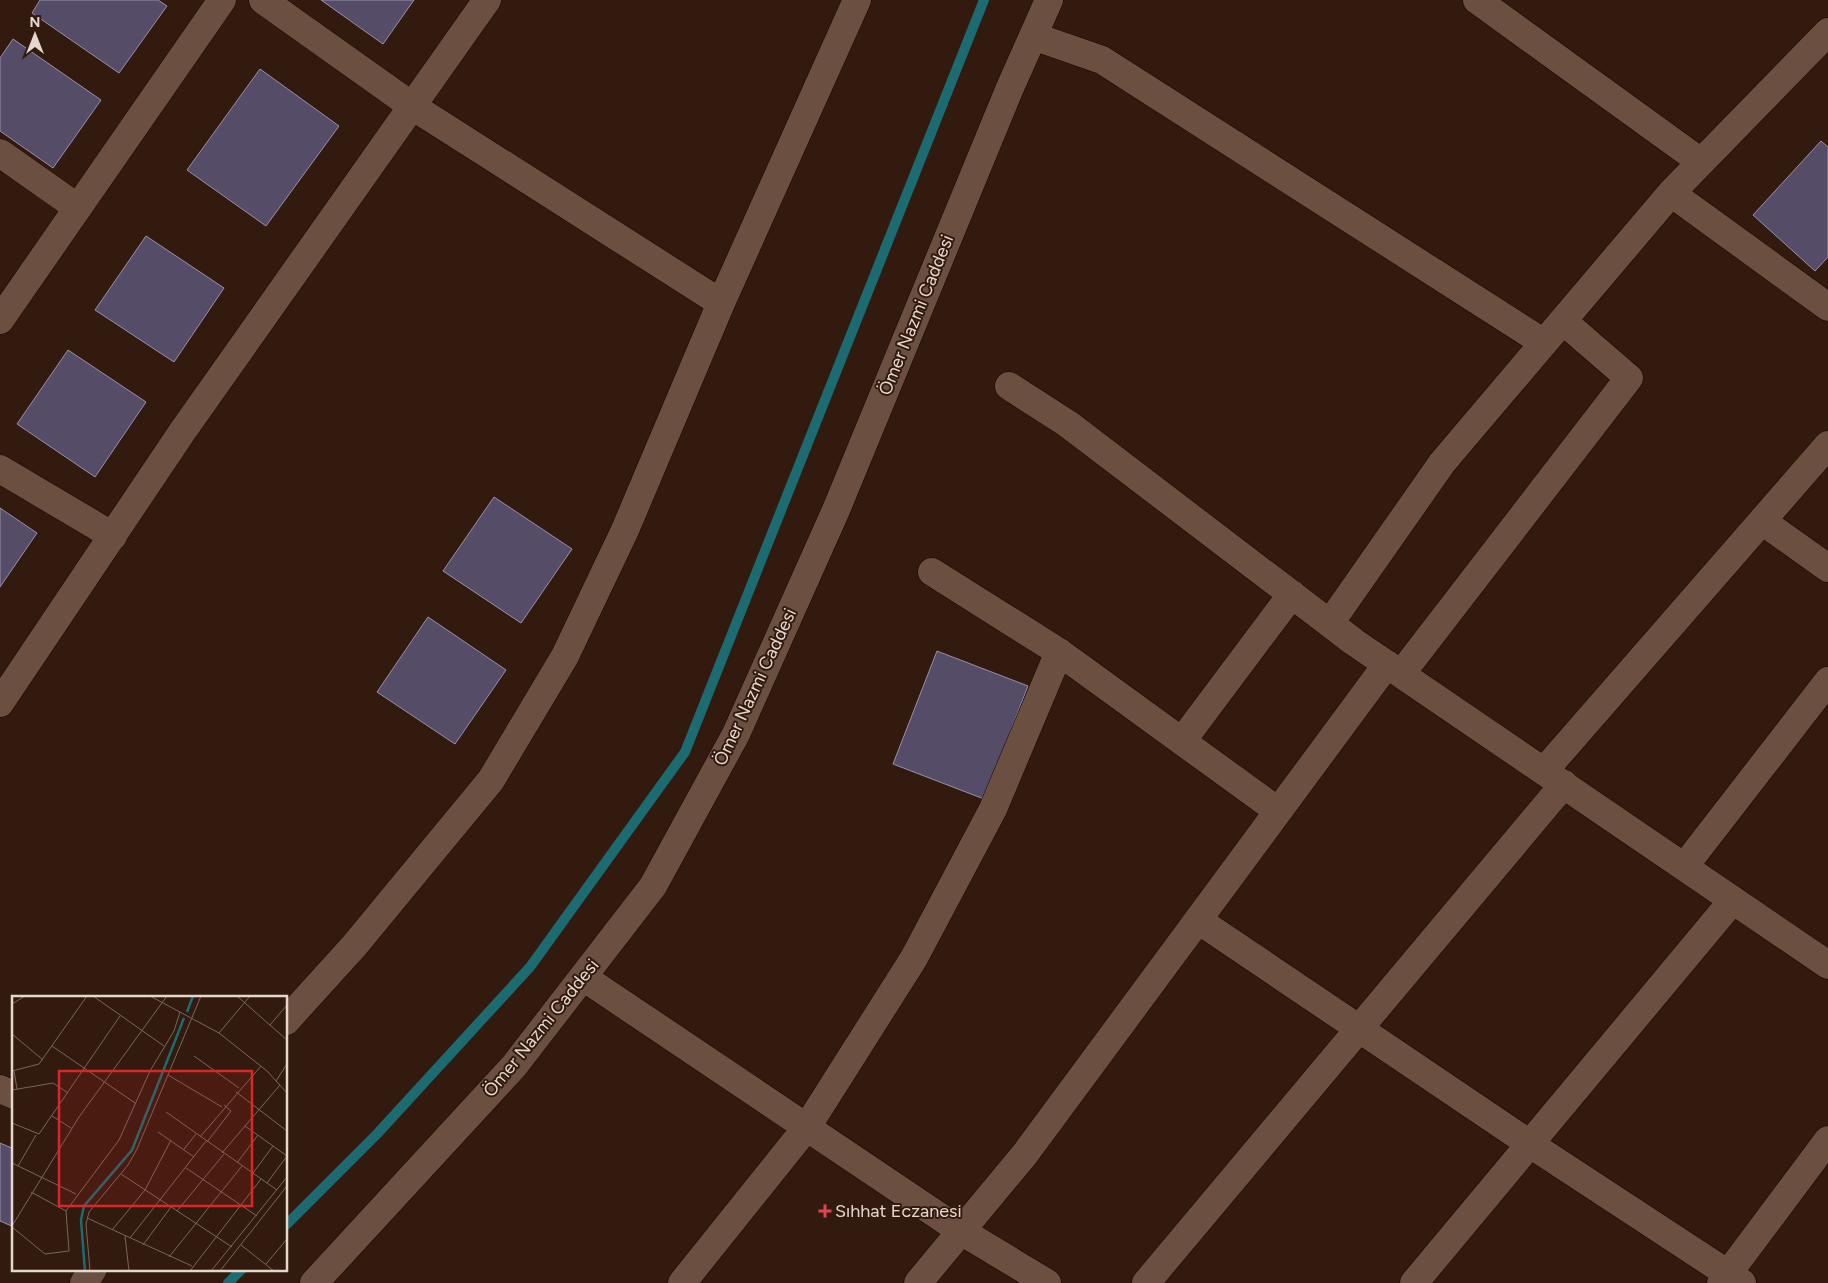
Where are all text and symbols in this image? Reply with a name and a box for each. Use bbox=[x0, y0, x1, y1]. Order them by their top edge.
north arrow bbox=[10, 10, 60, 60]
text: N bbox=[30, 14, 40, 31]
street label: Ömer Nazmi Caddesi bbox=[874, 232, 958, 398]
street label: Ömer Nazmi Caddesi bbox=[709, 605, 801, 769]
street label: Ömer Nazmi Caddesi bbox=[479, 955, 603, 1101]
inset map bbox=[12, 996, 288, 1270]
place label: Sıhhat Eczanesi bbox=[835, 1200, 962, 1222]
marker: Sıhhat Eczanesi bbox=[819, 1205, 831, 1217]

